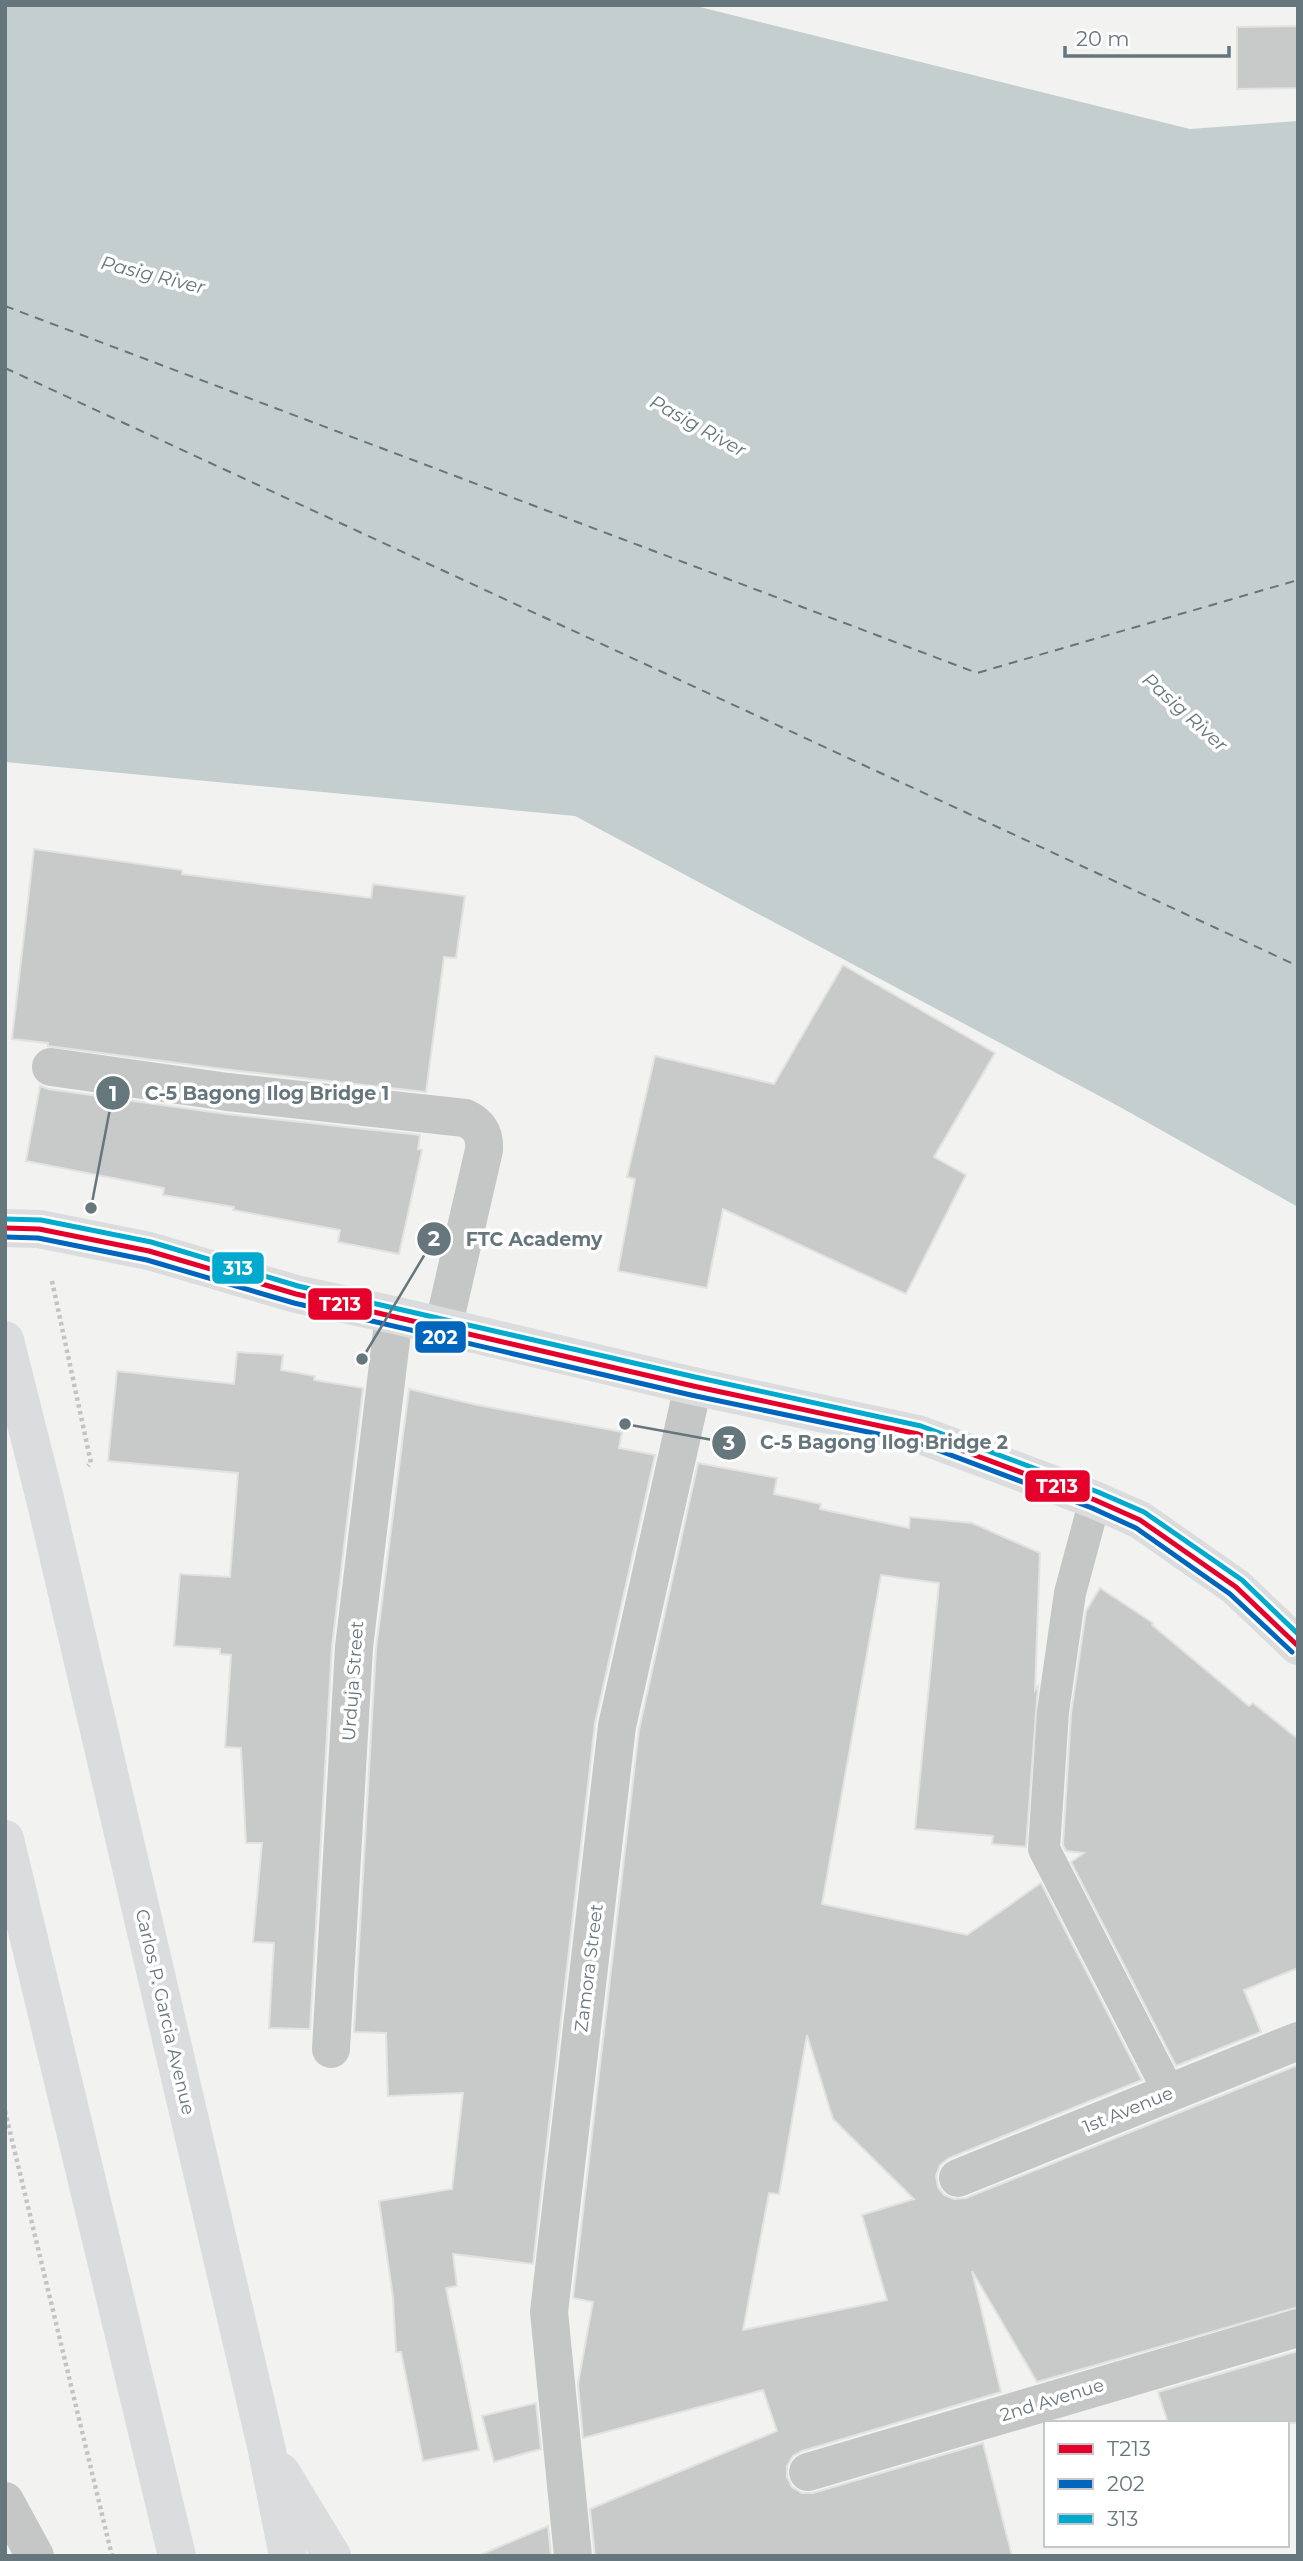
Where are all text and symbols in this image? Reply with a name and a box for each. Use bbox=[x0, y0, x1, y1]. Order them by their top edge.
scale bar bbox=[1065, 14, 1230, 58]
text: 20 m bbox=[1076, 26, 1130, 51]
water label: Pasig River bbox=[98, 251, 208, 299]
water label: Pasig River bbox=[646, 390, 751, 462]
water label: Pasig River bbox=[1138, 668, 1233, 756]
callout: C-5 Bagong Ilog Bridge 1 bbox=[96, 1073, 403, 1113]
text: 1 bbox=[109, 1081, 117, 1106]
text: C-5 Bagong Ilog Bridge 1 bbox=[145, 1082, 389, 1105]
callout: FTC Academy bbox=[416, 1219, 616, 1259]
text: 2 bbox=[428, 1226, 440, 1251]
text: FTC Academy bbox=[466, 1228, 603, 1251]
line badge: 313 bbox=[211, 1251, 265, 1285]
text: 313 bbox=[222, 1257, 253, 1280]
line badge: T213 bbox=[307, 1287, 373, 1321]
text: T213 bbox=[319, 1293, 361, 1316]
line badge: 202 bbox=[414, 1320, 467, 1354]
text: 202 bbox=[422, 1326, 458, 1349]
callout: C-5 Bagong Ilog Bridge 2 bbox=[711, 1423, 1022, 1463]
text: 3 bbox=[722, 1430, 735, 1455]
text: C-5 Bagong Ilog Bridge 2 bbox=[760, 1431, 1008, 1454]
line badge: T213 bbox=[1024, 1469, 1091, 1503]
text: T213 bbox=[1036, 1475, 1078, 1498]
street label: Urduja Street bbox=[338, 1620, 368, 1742]
street label: Zamora Street bbox=[570, 1903, 608, 2033]
street label: Carlos P. Garcia Avenue bbox=[131, 1907, 199, 2117]
street label: 1st Avenue bbox=[1080, 2082, 1176, 2138]
street label: 2nd Avenue bbox=[998, 2374, 1107, 2426]
legend bbox=[1044, 2421, 1289, 2547]
text: T213 bbox=[1107, 2436, 1151, 2461]
text: 202 bbox=[1107, 2471, 1145, 2496]
text: 313 bbox=[1107, 2506, 1138, 2531]

